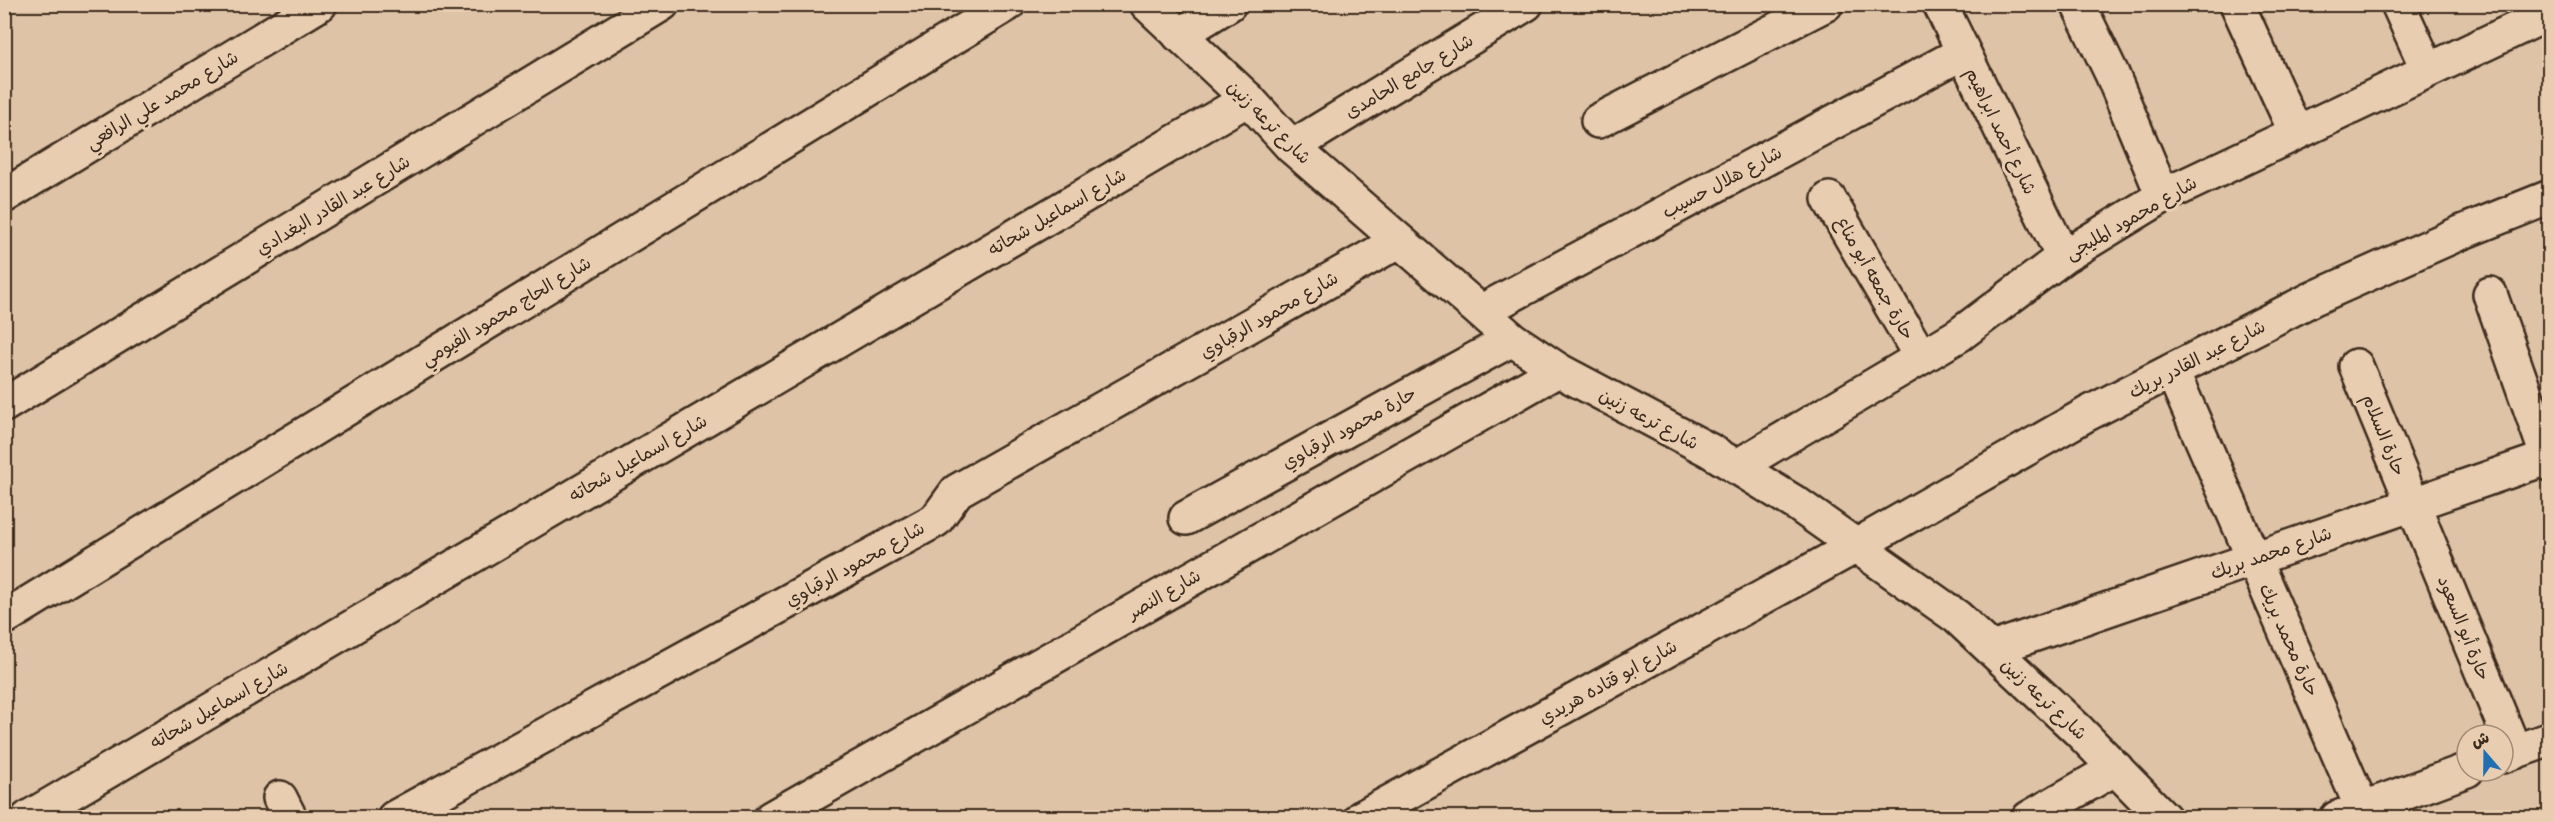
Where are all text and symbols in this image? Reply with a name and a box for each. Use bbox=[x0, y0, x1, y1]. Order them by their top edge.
street label: شارع جامع الحامدى bbox=[1338, 25, 1480, 127]
street label: شارع محمد علي الرافعي bbox=[79, 41, 245, 159]
street label: شارع أحمد ابراهيم bbox=[1956, 62, 2046, 200]
street label: شارع ترعه زنين bbox=[1219, 72, 1319, 172]
street label: شارع هلال حسيب bbox=[1656, 137, 1788, 227]
street label: شارع عبد القادر البغدادي bbox=[249, 146, 417, 264]
street label: شارع اسماعيل شحاته bbox=[981, 159, 1133, 265]
street label: شارع محمود المليجى bbox=[2059, 167, 2203, 269]
street label: حارة جمعه أبو مناع bbox=[1826, 210, 1924, 346]
street label: شارع الحاج محمود الفيومي bbox=[414, 247, 598, 375]
street label: شارع محمود الرقباوي bbox=[1194, 262, 1344, 368]
street label: شارع عبد القادر بريك bbox=[2123, 311, 2271, 407]
street label: حارة محمود الرقباوي bbox=[1276, 378, 1422, 478]
street label: شارع ترعه زنين bbox=[1593, 379, 1705, 459]
street label: حارة السلام bbox=[2353, 389, 2415, 481]
street label: شارع اسماعيل شحاته bbox=[562, 405, 714, 511]
street label: شارع محمود الرقباوي bbox=[779, 512, 931, 616]
street label: شارع محمد بريك bbox=[2206, 517, 2336, 589]
street label: شارع النصر bbox=[1119, 560, 1207, 629]
street label: حارة أبو السعود bbox=[2428, 570, 2500, 686]
street label: حارة محمد بريك bbox=[2250, 578, 2328, 702]
street label: شارع ابو قتاده هريدي bbox=[1533, 631, 1683, 733]
street label: شارع ترعه زنين bbox=[1993, 650, 2095, 748]
street label: شارع اسماعيل شحاته bbox=[143, 652, 295, 758]
north arrow bbox=[2455, 723, 2515, 783]
text: ش bbox=[2467, 723, 2493, 756]

